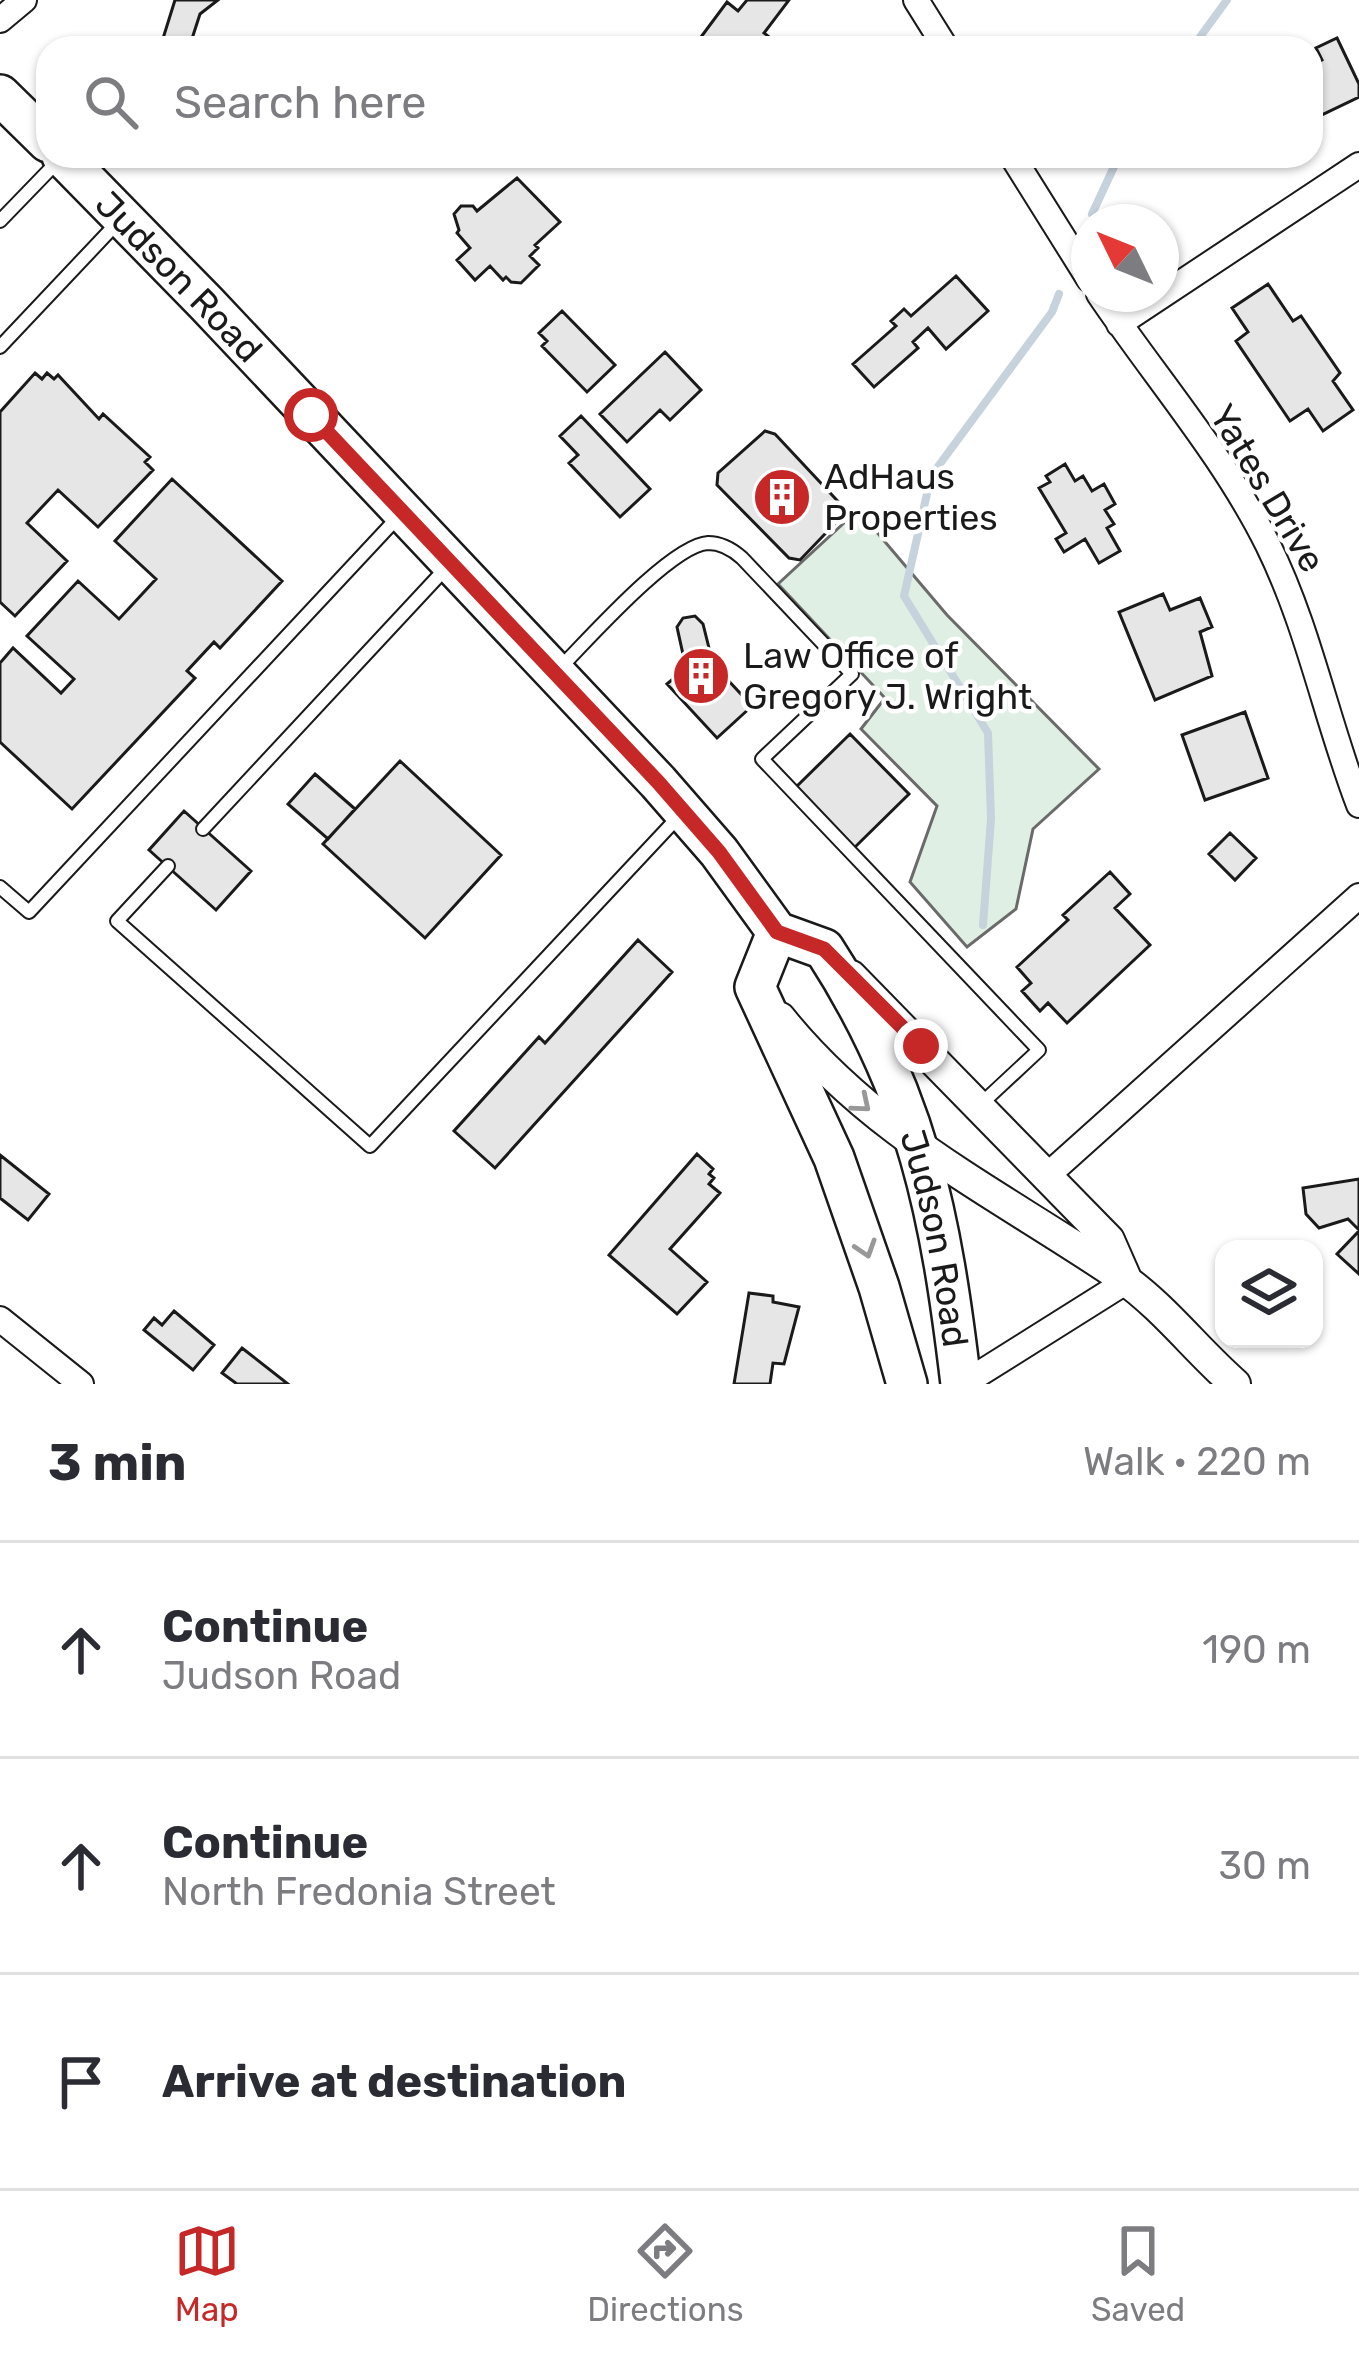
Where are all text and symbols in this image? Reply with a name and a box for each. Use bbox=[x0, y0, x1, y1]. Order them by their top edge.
search box bbox=[36, 36, 1323, 168]
icon: search bbox=[78, 69, 144, 135]
text: Search here bbox=[174, 76, 426, 129]
street label: Judson Road bbox=[87, 182, 271, 371]
north arrow bbox=[1071, 204, 1179, 312]
route start bbox=[284, 388, 338, 442]
street label: Yates Drive bbox=[1201, 397, 1334, 580]
place label: AdHaus Properties bbox=[824, 455, 998, 539]
building icon: AdHaus Properties bbox=[751, 466, 813, 528]
place label: Law Office of Gregory J. Wright bbox=[743, 634, 1032, 718]
building icon: Law Office of Gregory J. Wright bbox=[670, 645, 732, 707]
route end bbox=[894, 1019, 948, 1073]
one-way arrow bbox=[848, 1090, 870, 1112]
street label: Judson Road bbox=[891, 1125, 977, 1350]
one-way arrow bbox=[852, 1238, 877, 1259]
map controls bbox=[1215, 1240, 1323, 1348]
button: layers bbox=[1215, 1240, 1323, 1348]
text: 3 min bbox=[48, 1432, 187, 1493]
text: Walk · 220 m bbox=[1083, 1439, 1311, 1485]
text: Continue bbox=[162, 1600, 368, 1653]
icon: ahead bbox=[48, 1617, 114, 1683]
text: 190 m bbox=[1202, 1627, 1311, 1673]
text: Judson Road bbox=[162, 1653, 401, 1699]
text: Continue bbox=[162, 1816, 368, 1869]
icon: ahead bbox=[48, 1833, 114, 1899]
text: 30 m bbox=[1219, 1843, 1311, 1889]
text: North Fredonia Street bbox=[162, 1869, 556, 1915]
icon: arrive bbox=[48, 2049, 114, 2115]
text: Arrive at destination bbox=[162, 2055, 627, 2108]
tab: Map bbox=[174, 2218, 240, 2329]
tab: Directions bbox=[587, 2218, 744, 2329]
tab: Saved bbox=[1091, 2218, 1185, 2329]

